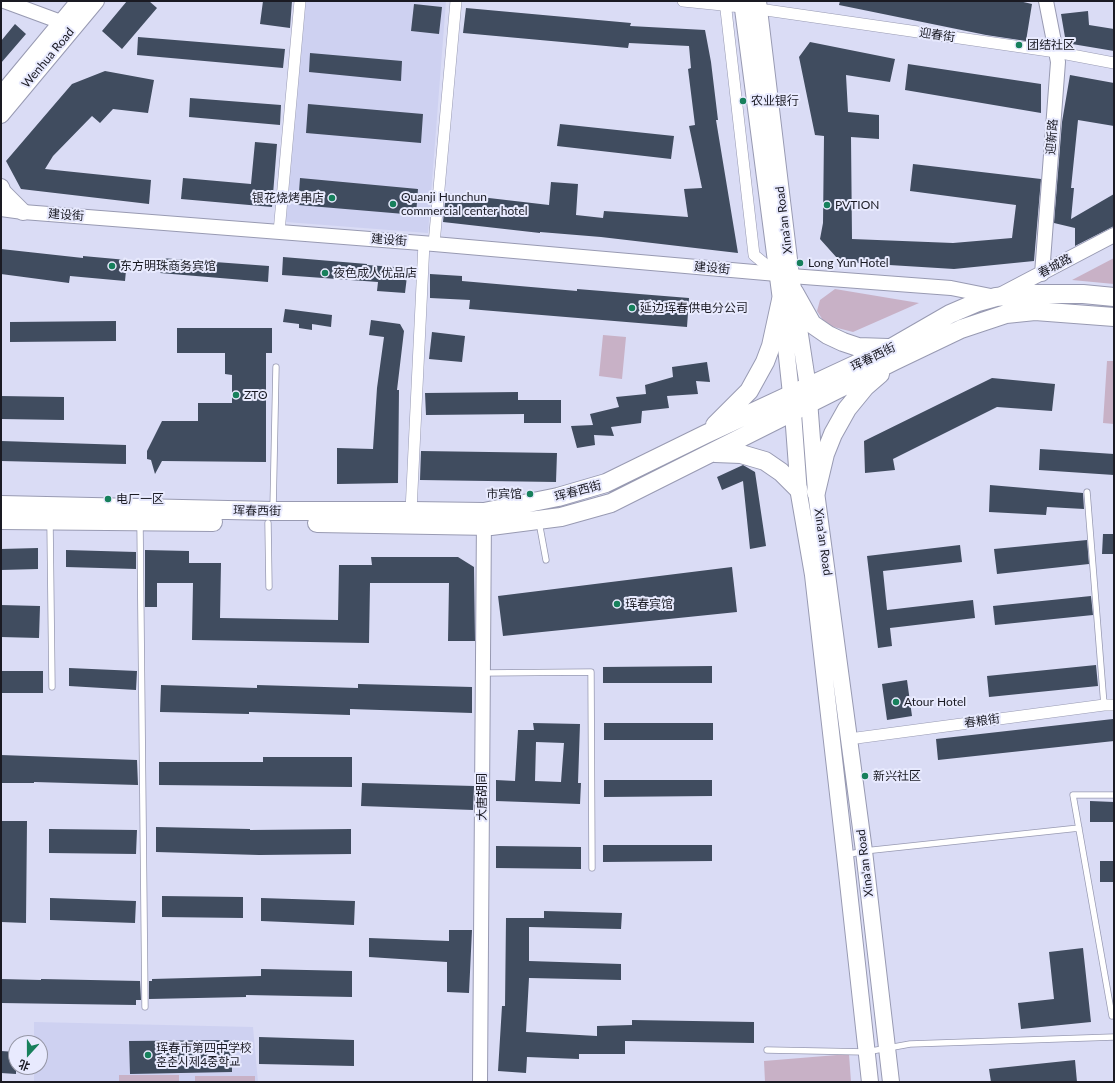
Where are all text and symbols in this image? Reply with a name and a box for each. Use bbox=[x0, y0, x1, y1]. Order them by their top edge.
street label: Wenhua Road bbox=[19, 25, 77, 91]
street label: 迎春街 bbox=[918, 25, 956, 45]
place label: 团结社区 bbox=[1027, 38, 1075, 52]
marker: 团结社区 bbox=[1014, 40, 1024, 50]
place label: 农业银行 bbox=[751, 94, 799, 108]
marker: 农业银行 bbox=[738, 96, 748, 106]
street label: 迎新路 bbox=[1044, 119, 1060, 155]
street label: Xina'an Road bbox=[773, 185, 795, 255]
place label: Quanji Hunchun commercial center hotel bbox=[401, 190, 528, 218]
place label: 银花烧烤串店 bbox=[252, 191, 324, 205]
marker: 银花烧烤串店 bbox=[327, 193, 337, 203]
place label: PVTION bbox=[835, 198, 879, 212]
marker: Quanji Hunchun commercial center hotel bbox=[388, 199, 398, 209]
marker: PVTION bbox=[822, 200, 832, 210]
street label: 建设街 bbox=[48, 207, 84, 223]
street label: 建设街 bbox=[371, 232, 407, 248]
street label: 春城路 bbox=[1036, 251, 1074, 281]
place label: Long Yun Hotel bbox=[808, 256, 889, 270]
marker: Long Yun Hotel bbox=[795, 258, 805, 268]
place label: 东方明珠商务宾馆 bbox=[120, 259, 216, 273]
street label: 建设街 bbox=[693, 259, 731, 277]
marker: 东方明珠商务宾馆 bbox=[107, 261, 117, 271]
place label: 夜色成人优品店 bbox=[333, 266, 417, 280]
marker: 夜色成人优品店 bbox=[320, 268, 330, 278]
place label: 延边珲春供电分公司 bbox=[640, 301, 748, 315]
marker: 延边珲春供电分公司 bbox=[627, 303, 637, 313]
street label: 珲春西街 bbox=[848, 340, 898, 374]
place label: ZTO bbox=[244, 388, 268, 402]
marker: ZTO bbox=[231, 390, 241, 400]
street label: 珲春西街 bbox=[553, 478, 603, 504]
place label: 市宾馆 bbox=[486, 487, 522, 501]
marker: 市宾馆 bbox=[525, 489, 535, 499]
place label: 电厂一区 bbox=[116, 492, 164, 506]
marker: 电厂一区 bbox=[103, 494, 113, 504]
street label: 珲春西街 bbox=[233, 503, 281, 519]
street label: Xina'an Road bbox=[811, 507, 835, 577]
place label: 珲春宾馆 bbox=[625, 597, 673, 611]
marker: 珲春宾馆 bbox=[612, 599, 622, 609]
place label: Atour Hotel bbox=[904, 695, 966, 709]
marker: Atour Hotel bbox=[891, 697, 901, 707]
street label: 春粮街 bbox=[963, 711, 1001, 731]
place label: 新兴社区 bbox=[873, 769, 921, 783]
marker: 新兴社区 bbox=[860, 771, 870, 781]
street label: 大唐胡同 bbox=[475, 773, 489, 821]
street label: Xina'an Road bbox=[854, 828, 876, 898]
north arrow bbox=[8, 1035, 48, 1075]
place label: 珲春市第四中学校 훈춘시제4중학교 bbox=[156, 1041, 252, 1069]
marker: 珲春市第四中学校 훈춘시제4중학교 bbox=[143, 1050, 153, 1060]
text: 北 bbox=[16, 1058, 31, 1074]

